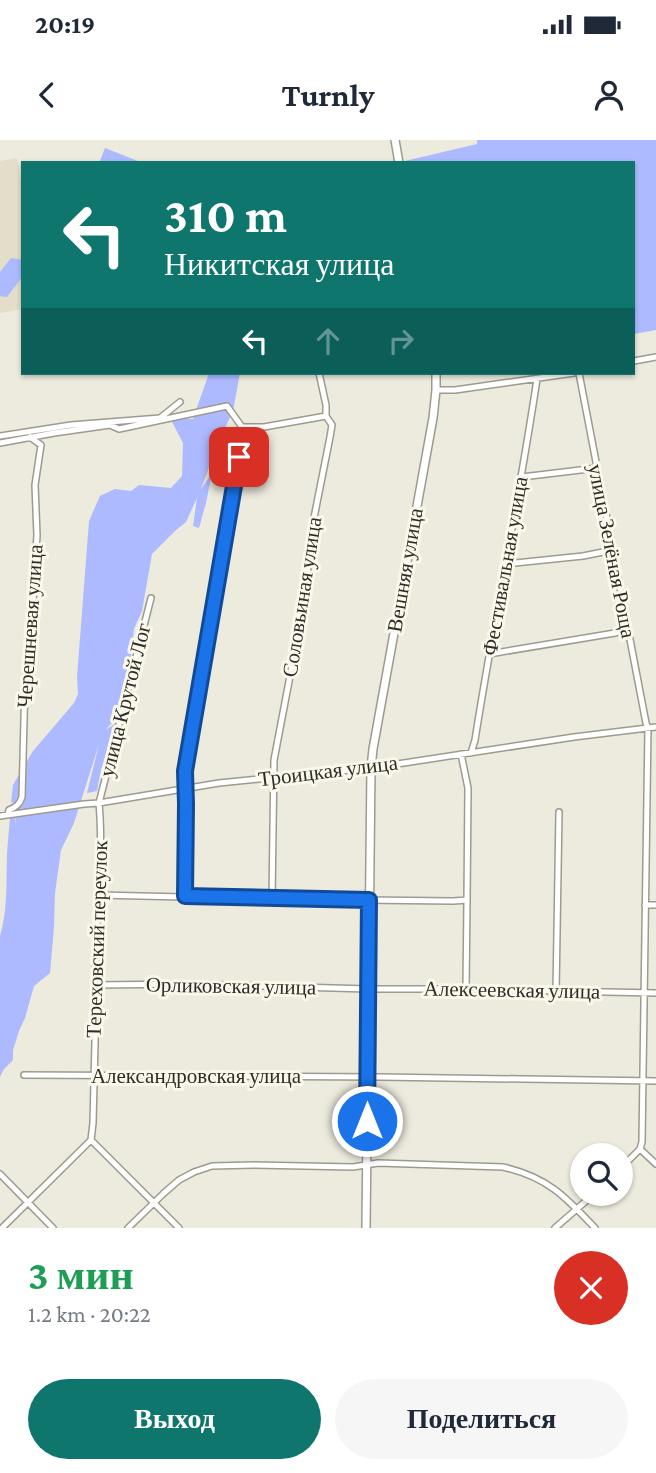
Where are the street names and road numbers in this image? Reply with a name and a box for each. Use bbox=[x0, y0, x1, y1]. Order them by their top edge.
street label: улица Зелёная Роща bbox=[583, 462, 641, 641]
street label: Фестивальная улица bbox=[477, 474, 533, 657]
street label: Вешняя улица bbox=[382, 505, 428, 634]
street label: Соловьиная улица bbox=[277, 514, 327, 679]
street label: Черешневая улица bbox=[12, 543, 48, 709]
street label: улица Крутой Лог bbox=[94, 620, 156, 780]
street label: Троицкая улица bbox=[257, 750, 400, 791]
street label: Тереховский переулок bbox=[82, 839, 112, 1038]
street label: Орликовская улица bbox=[146, 973, 317, 999]
street label: Алексеевская улица bbox=[423, 976, 601, 1004]
street label: Александровская улица bbox=[91, 1064, 302, 1088]

